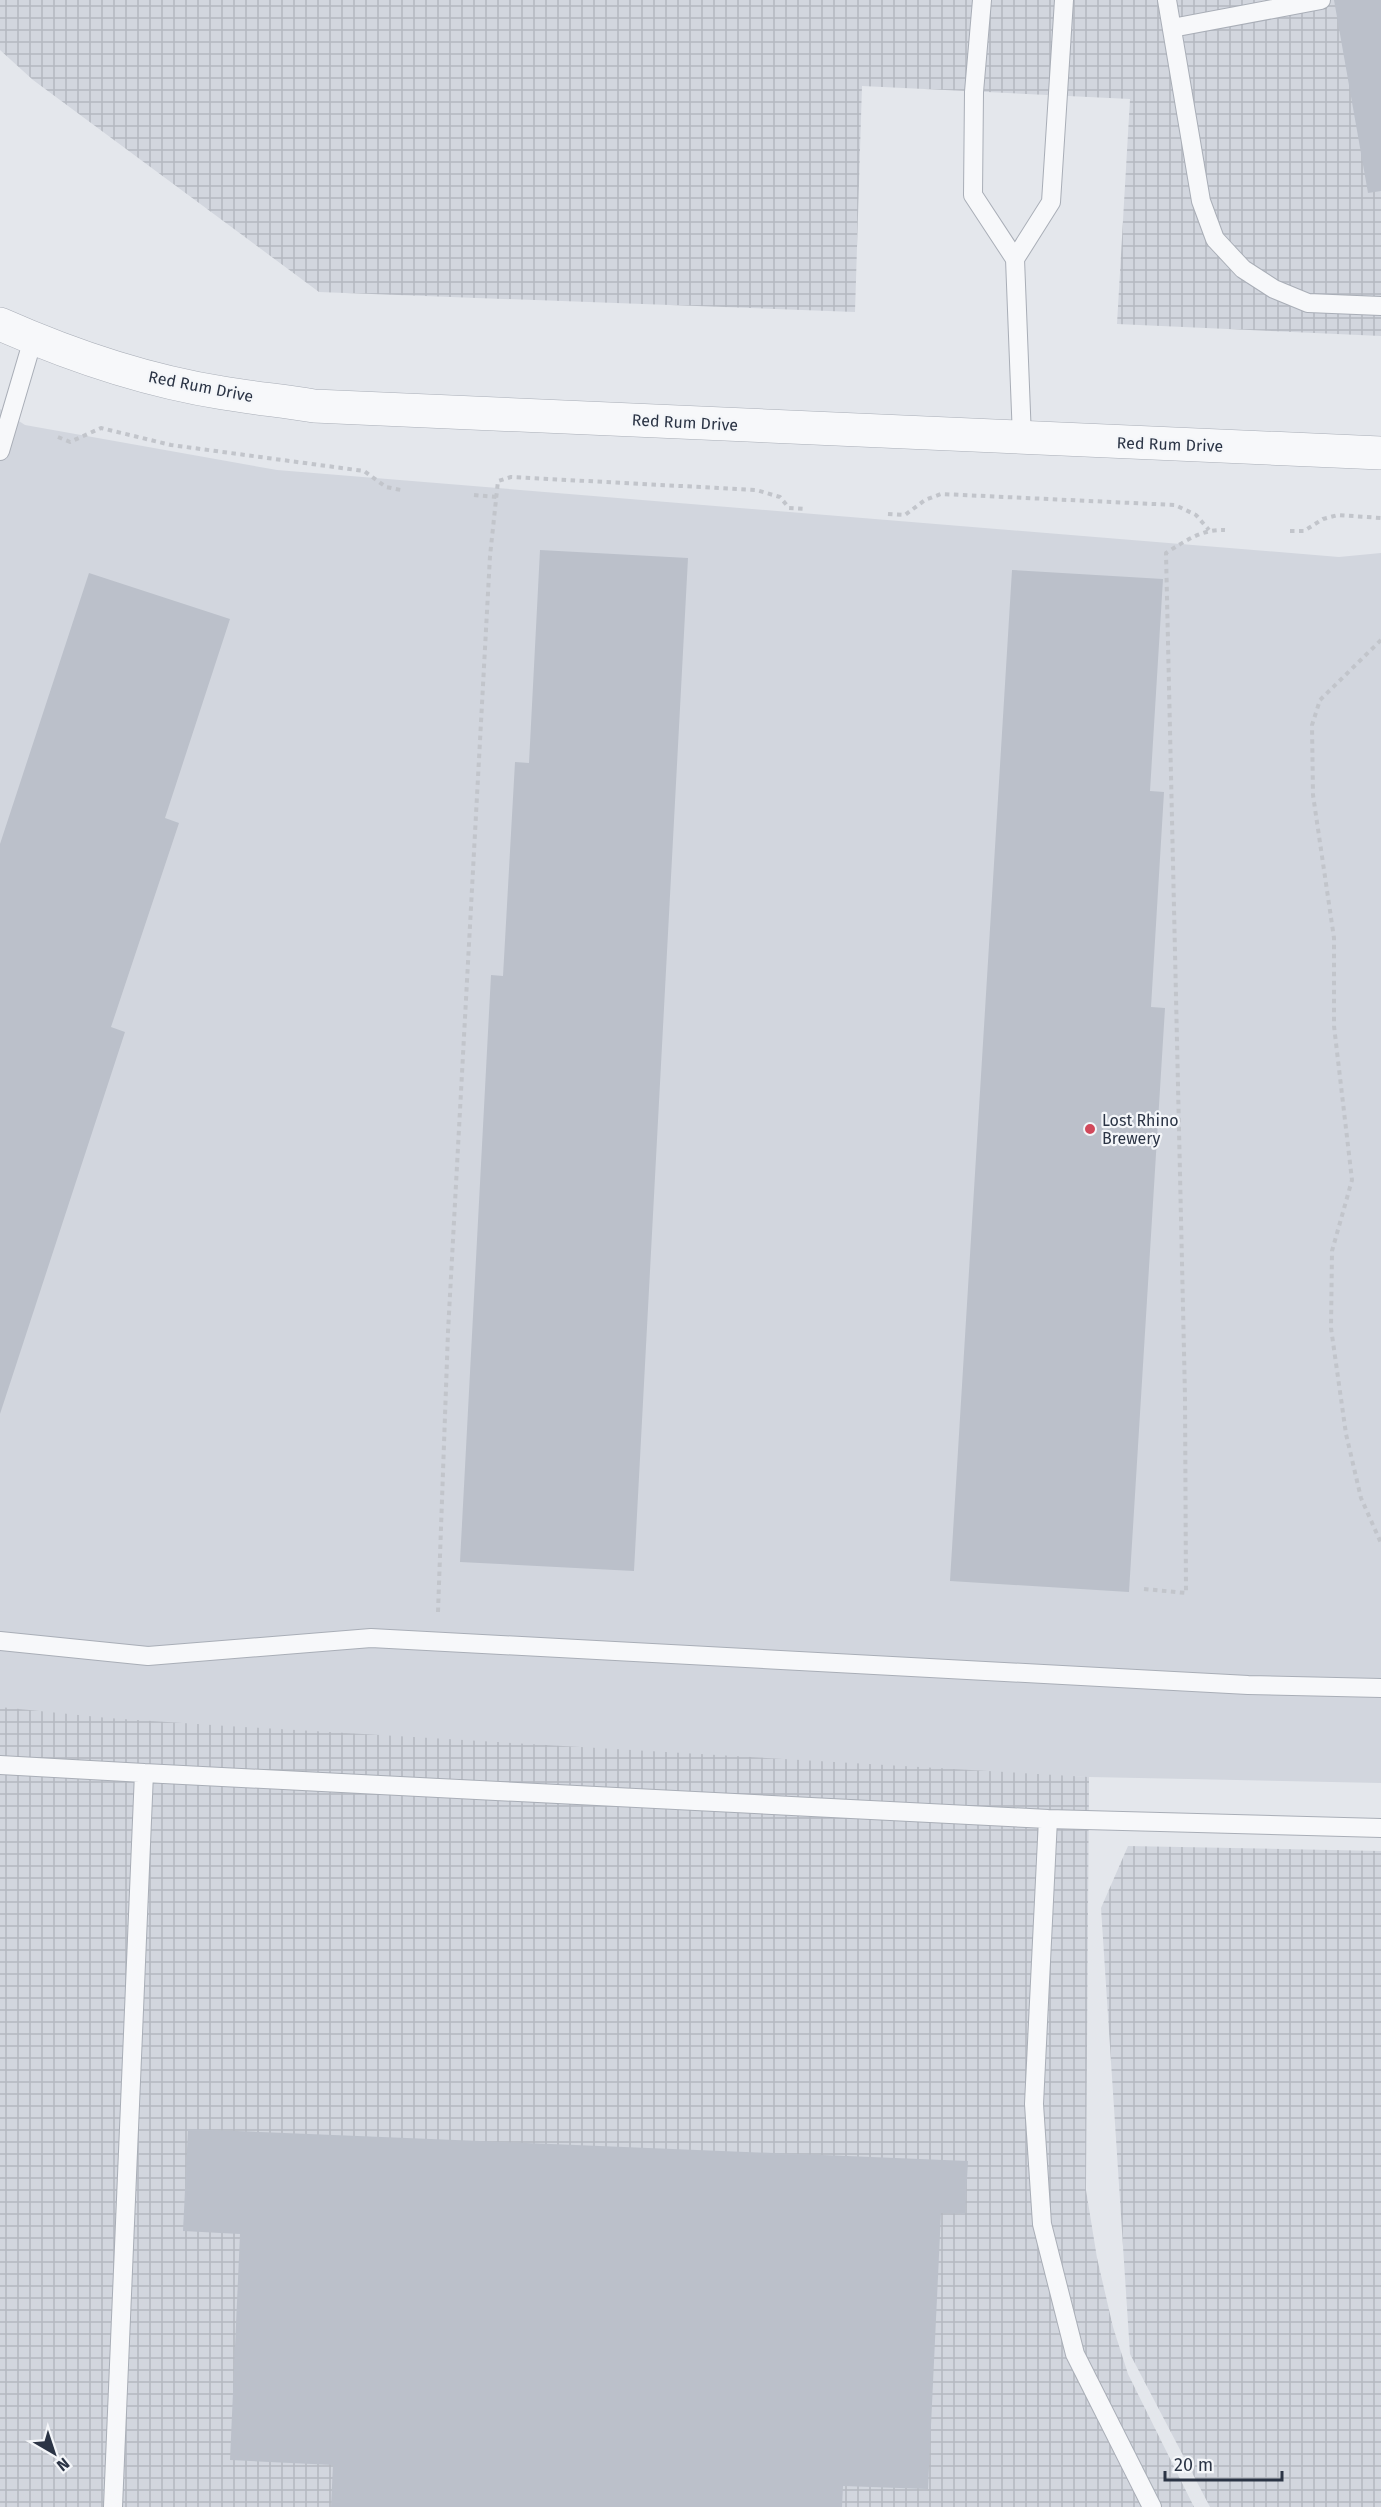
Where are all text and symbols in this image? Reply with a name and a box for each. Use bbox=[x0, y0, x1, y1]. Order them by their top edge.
street label: Red Rum Drive bbox=[147, 367, 255, 406]
street label: Red Rum Drive bbox=[631, 410, 739, 435]
street label: Red Rum Drive bbox=[1116, 433, 1224, 456]
place label: Lost Rhino Brewery bbox=[1102, 1111, 1179, 1148]
marker: Lost Rhino Brewery bbox=[1083, 1122, 1097, 1136]
north arrow bbox=[24, 2423, 84, 2483]
scale bar bbox=[1165, 2444, 1282, 2482]
text: N bbox=[53, 2454, 73, 2475]
text: 20 m bbox=[1174, 2454, 1213, 2476]

